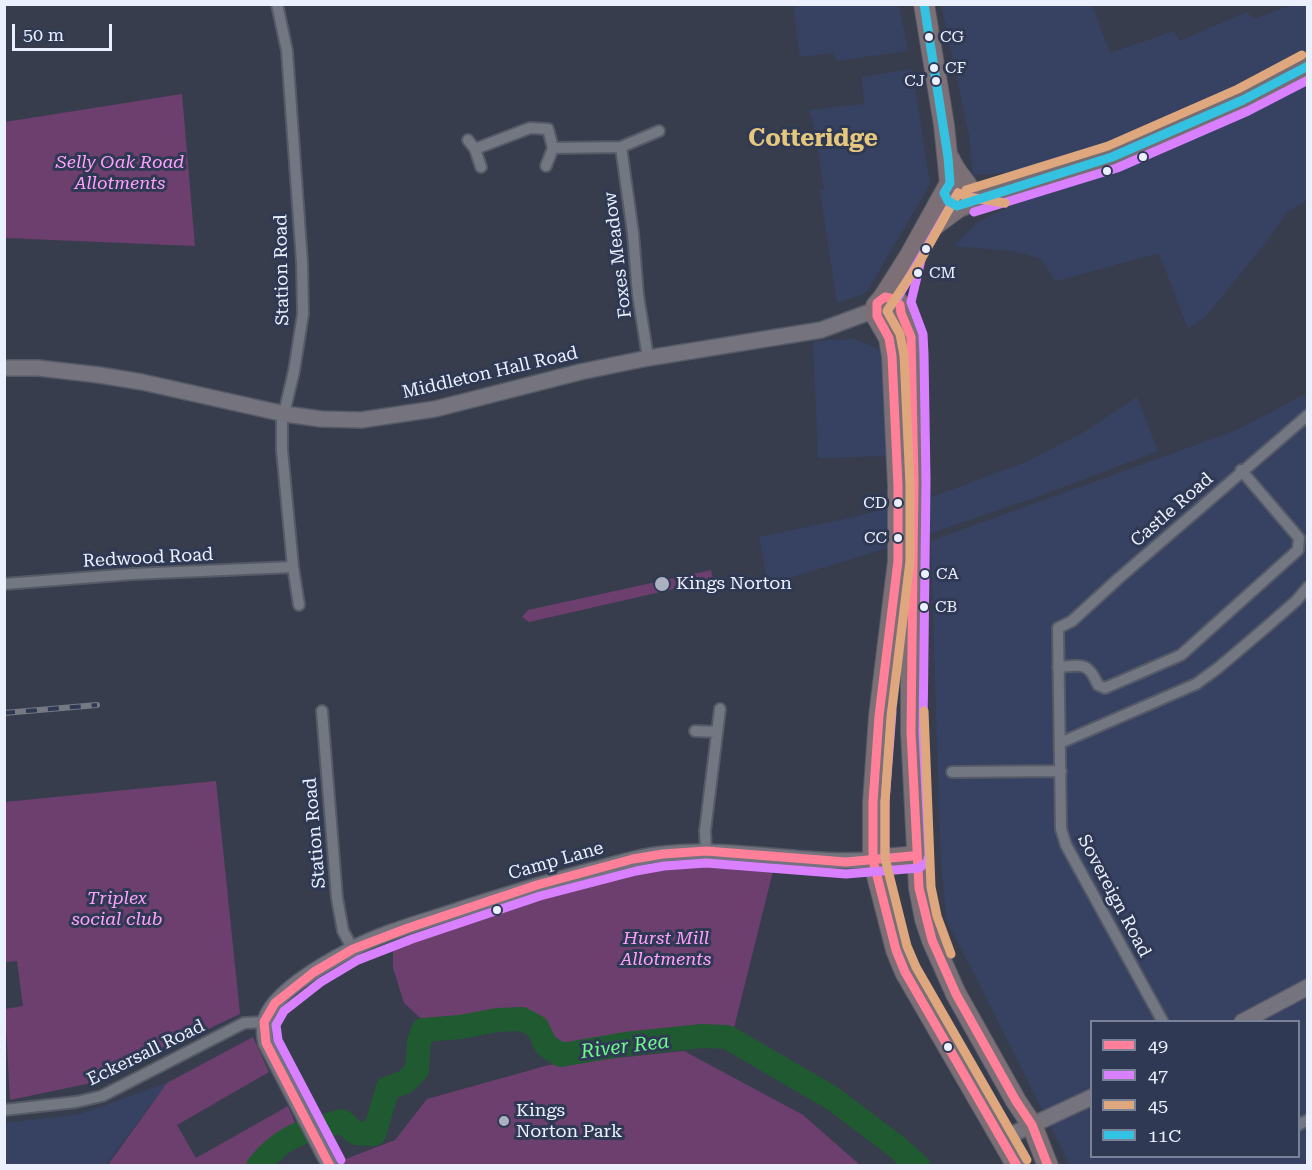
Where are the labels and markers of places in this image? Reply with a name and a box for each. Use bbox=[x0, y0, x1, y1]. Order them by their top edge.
place label: CG bbox=[940, 27, 964, 47]
marker: CG bbox=[923, 31, 935, 43]
place label: CF bbox=[945, 58, 966, 78]
marker: CF bbox=[928, 62, 940, 74]
place label: CJ bbox=[904, 71, 925, 91]
marker: CJ bbox=[930, 75, 942, 87]
unlabelled marker bbox=[1137, 151, 1149, 163]
unlabelled marker bbox=[1101, 165, 1113, 177]
unlabelled marker bbox=[920, 243, 932, 255]
place label: CM bbox=[929, 263, 956, 283]
marker: CM bbox=[912, 267, 924, 279]
place label: CD bbox=[863, 493, 887, 513]
marker: CD bbox=[892, 497, 904, 509]
place label: CC bbox=[864, 528, 887, 548]
marker: CC bbox=[892, 532, 904, 544]
place label: CA bbox=[936, 564, 959, 584]
marker: CA bbox=[919, 568, 931, 580]
place label: Kings Norton bbox=[676, 573, 792, 595]
marker: Kings Norton bbox=[653, 575, 671, 593]
place label: CB bbox=[935, 597, 957, 617]
marker: CB bbox=[918, 601, 930, 613]
unlabelled marker bbox=[491, 904, 503, 916]
unlabelled marker bbox=[942, 1041, 954, 1053]
place label: Kings Norton Park bbox=[516, 1100, 622, 1142]
marker: Kings Norton Park bbox=[497, 1114, 511, 1128]

